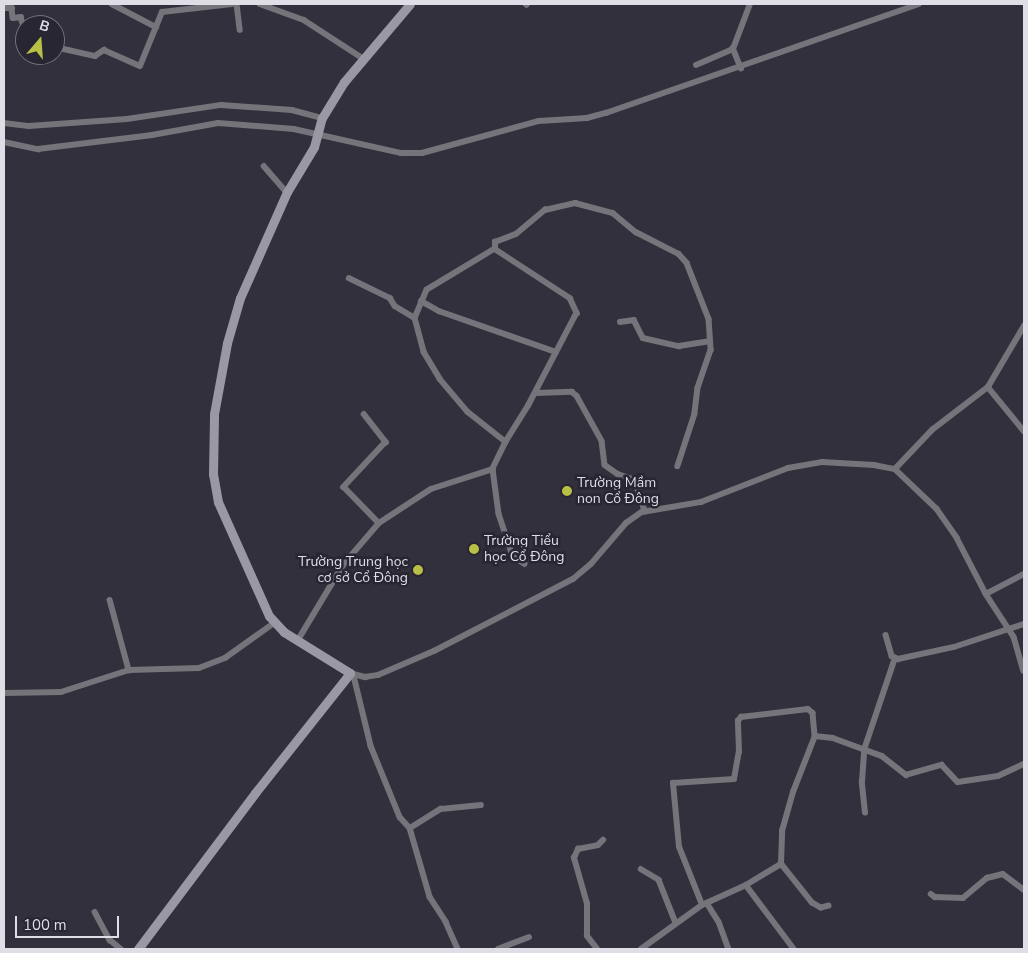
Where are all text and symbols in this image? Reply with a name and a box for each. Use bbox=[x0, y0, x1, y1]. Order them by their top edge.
north arrow bbox=[15, 15, 65, 65]
text: B bbox=[37, 16, 52, 37]
place label: Trường Mầm non Cổ Đông bbox=[577, 475, 659, 508]
marker: Trường Mầm non Cổ Đông bbox=[561, 485, 573, 497]
place label: Trường Tiểu học Cổ Đông bbox=[484, 533, 564, 566]
marker: Trường Tiểu học Cổ Đông bbox=[468, 543, 480, 555]
place label: Trường Trung học cơ sở Cổ Đông bbox=[298, 554, 408, 586]
marker: Trường Trung học cơ sở Cổ Đông bbox=[412, 564, 424, 576]
scale bar bbox=[18, 906, 121, 938]
text: 100 m bbox=[23, 915, 67, 935]

